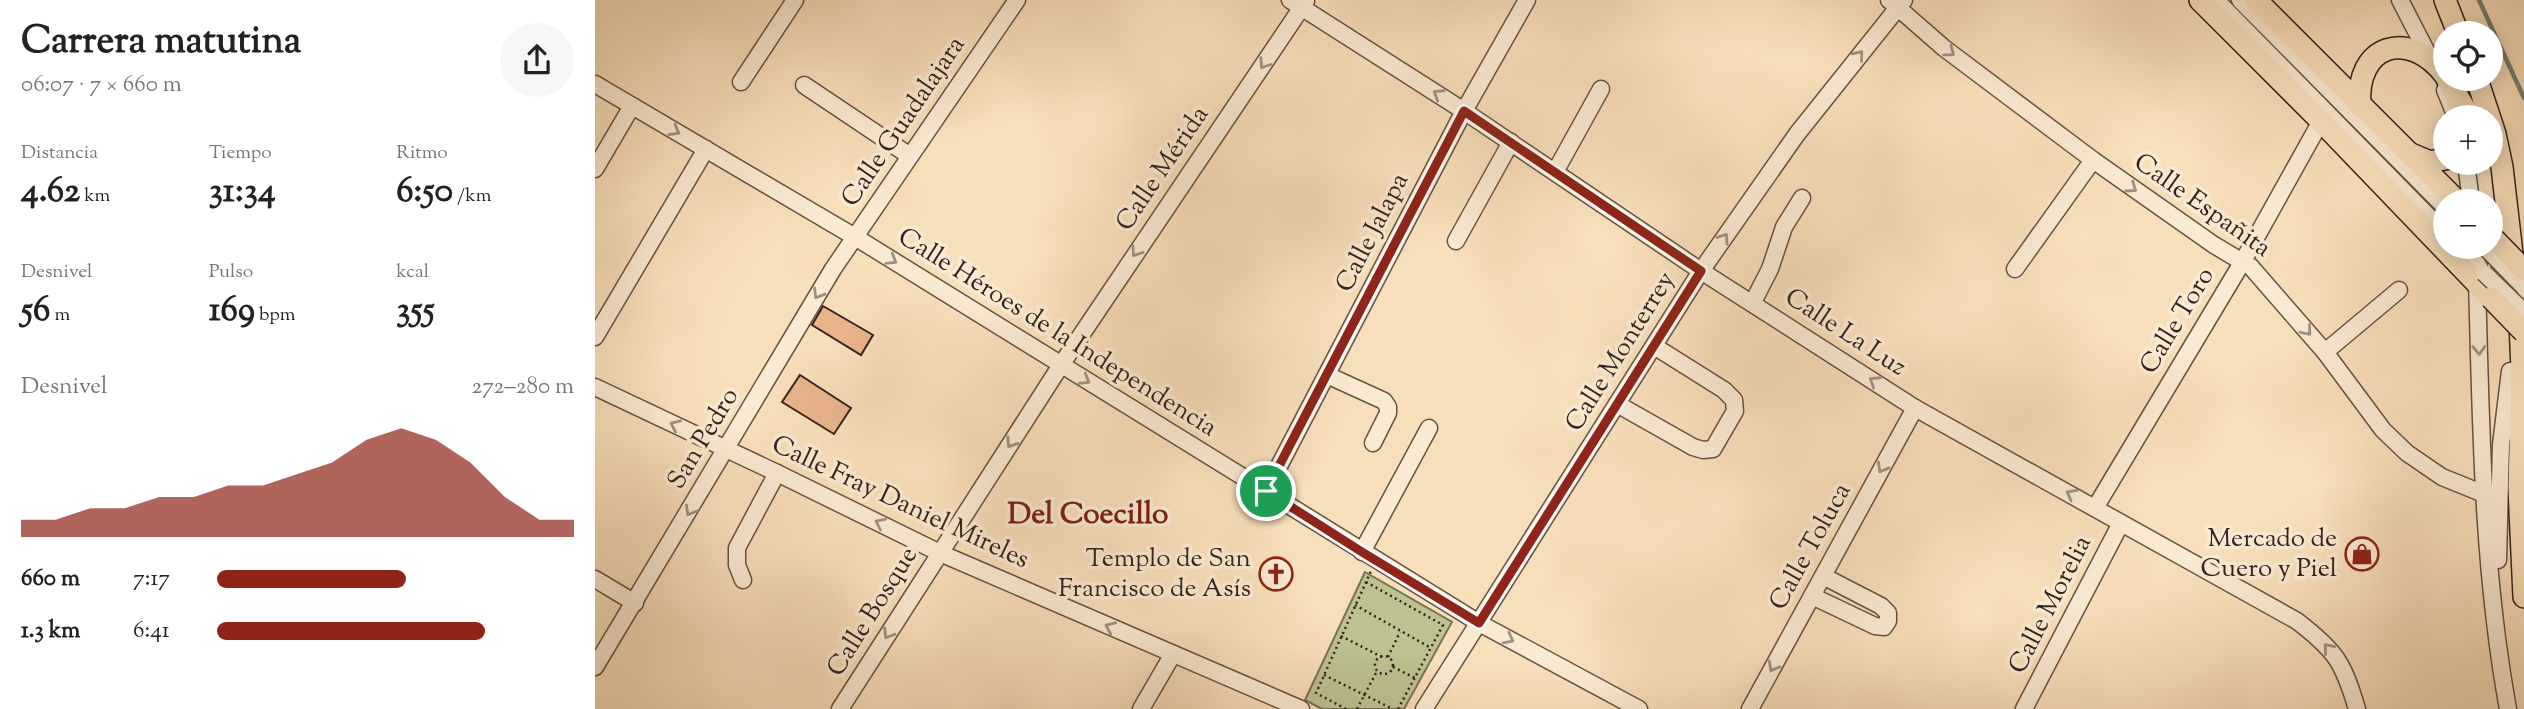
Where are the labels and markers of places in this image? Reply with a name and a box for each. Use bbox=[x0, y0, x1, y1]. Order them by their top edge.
pin bbox=[1236, 461, 1296, 521]
place label: Mercado de Cuero y Piel bbox=[2201, 521, 2337, 588]
shop icon: Mercado de Cuero y Piel bbox=[2343, 535, 2381, 573]
place label: Templo de San Francisco de Asís bbox=[1058, 541, 1251, 608]
church icon: Templo de San Francisco de Asís bbox=[1257, 555, 1295, 593]

